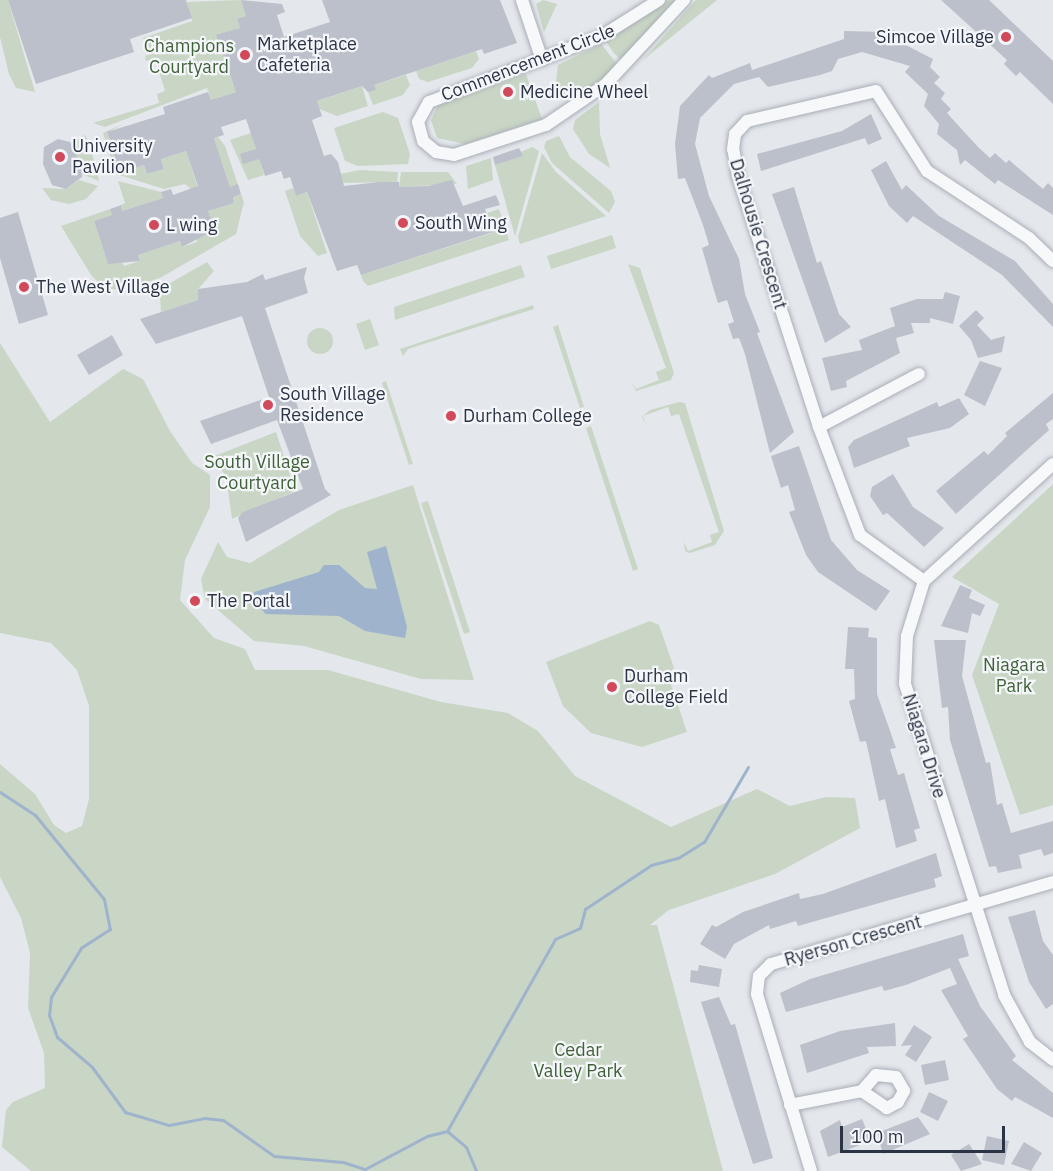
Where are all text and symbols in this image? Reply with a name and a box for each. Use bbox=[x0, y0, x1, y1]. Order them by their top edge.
street label: Commencement Circle bbox=[438, 20, 618, 106]
place label: Simcoe Village bbox=[876, 26, 994, 48]
marker: Simcoe Village bbox=[999, 30, 1013, 44]
place label: Marketplace Cafeteria bbox=[257, 34, 357, 76]
park label: Champions Courtyard bbox=[144, 36, 234, 78]
marker: Marketplace Cafeteria bbox=[238, 48, 252, 62]
place label: Medicine Wheel bbox=[520, 81, 648, 103]
marker: Medicine Wheel bbox=[501, 85, 515, 99]
place label: University Pavilion bbox=[72, 136, 153, 178]
marker: University Pavilion bbox=[53, 150, 67, 164]
street label: Dalhousie Crescent bbox=[725, 156, 791, 312]
place label: South Wing bbox=[415, 212, 507, 234]
place label: L wing bbox=[166, 214, 217, 236]
marker: South Wing bbox=[396, 216, 410, 230]
marker: L wing bbox=[147, 218, 161, 232]
place label: The West Village bbox=[36, 276, 170, 298]
marker: The West Village bbox=[17, 280, 31, 294]
place label: South Village Residence bbox=[280, 384, 386, 426]
marker: South Village Residence bbox=[261, 398, 275, 412]
place label: Durham College bbox=[463, 405, 592, 427]
marker: Durham College bbox=[444, 409, 458, 423]
park label: South Village Courtyard bbox=[204, 452, 310, 494]
place label: The Portal bbox=[207, 590, 290, 612]
marker: The Portal bbox=[188, 594, 202, 608]
park label: Niagara Park bbox=[983, 655, 1045, 698]
place label: Durham College Field bbox=[624, 666, 728, 708]
marker: Durham College Field bbox=[605, 680, 619, 694]
street label: Niagara Drive bbox=[898, 691, 950, 801]
street label: Ryerson Crescent bbox=[782, 911, 924, 971]
park label: Cedar Valley Park bbox=[533, 1040, 623, 1082]
scale bar bbox=[843, 1114, 1008, 1152]
text: 100 m bbox=[851, 1125, 903, 1148]

